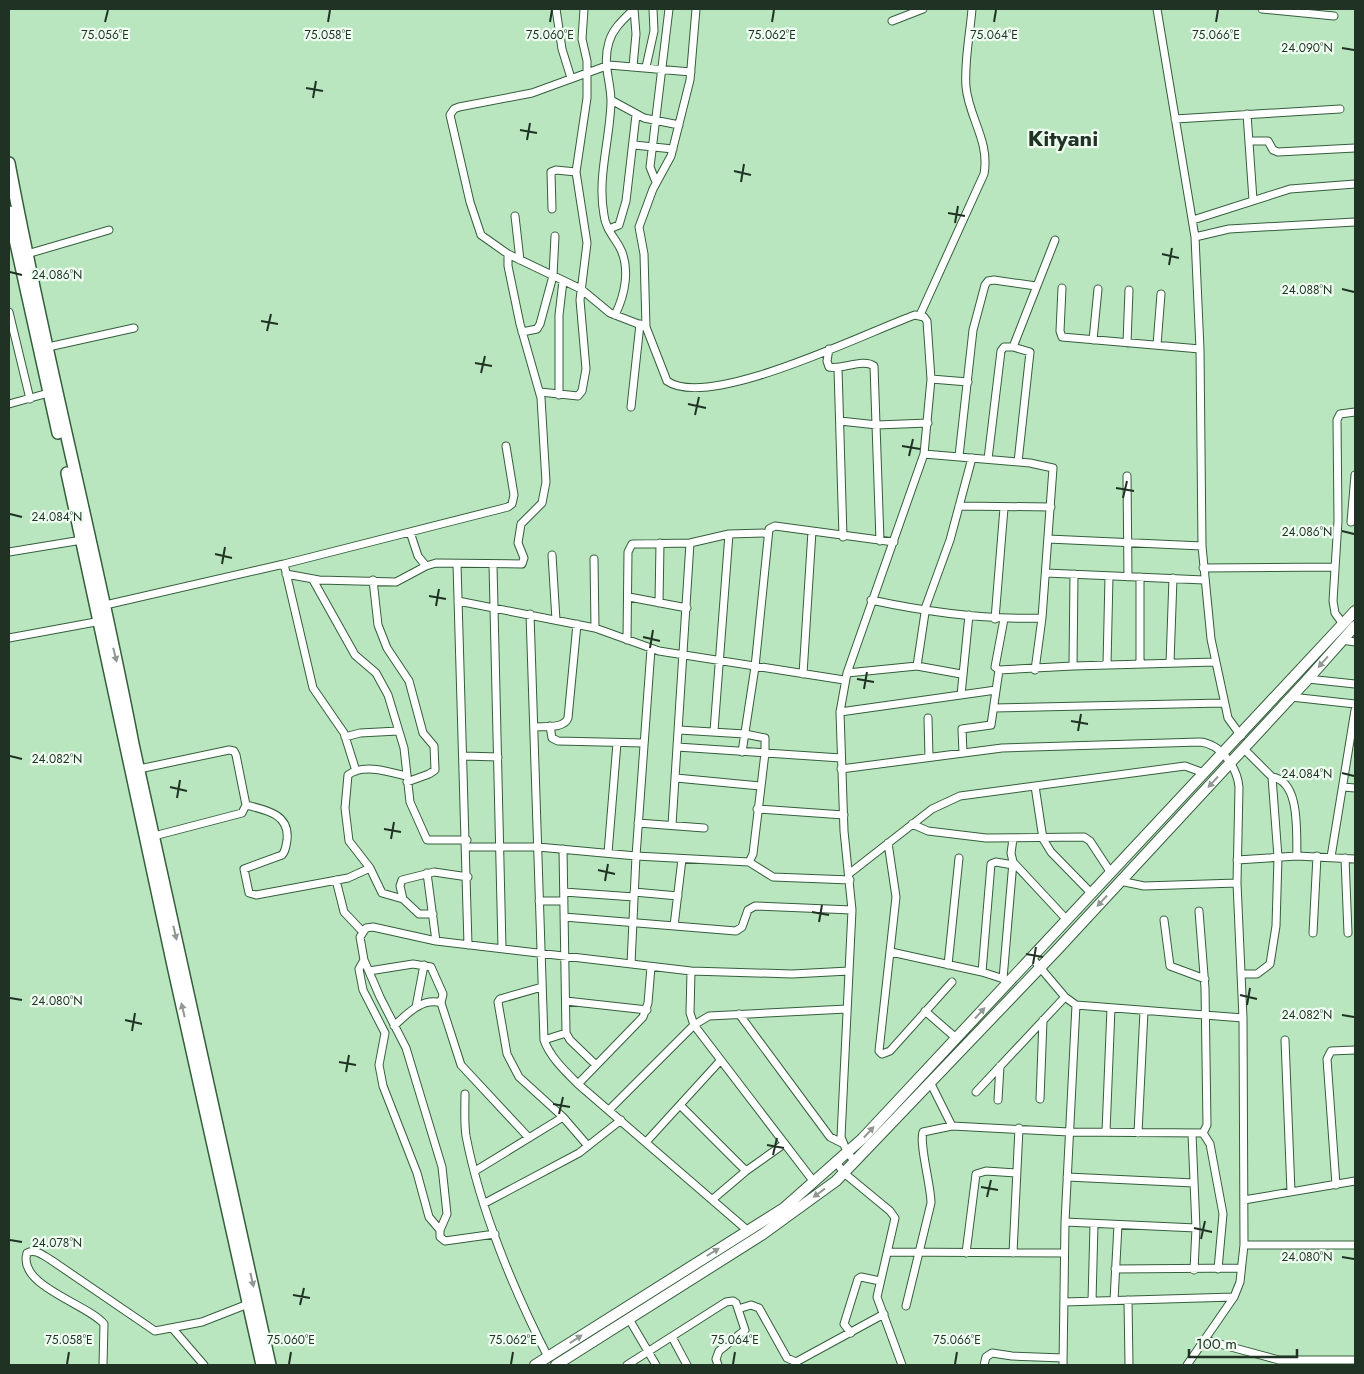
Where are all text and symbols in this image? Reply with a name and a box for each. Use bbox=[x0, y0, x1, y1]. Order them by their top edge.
text: 75.056°E bbox=[81, 26, 129, 44]
text: 75.058°E bbox=[304, 26, 352, 44]
text: 75.060°E bbox=[526, 26, 574, 44]
text: 75.062°E bbox=[748, 26, 796, 44]
text: 75.064°E bbox=[970, 26, 1018, 44]
text: 75.066°E bbox=[1192, 26, 1240, 44]
text: 24.090°N bbox=[1281, 39, 1333, 57]
district label: Kityani bbox=[1028, 122, 1098, 154]
text: 24.086°N bbox=[32, 266, 82, 284]
text: 24.088°N bbox=[1282, 281, 1332, 299]
text: 24.084°N bbox=[32, 508, 82, 526]
text: 24.086°N bbox=[1282, 523, 1332, 541]
one-way arrow bbox=[111, 647, 119, 662]
one-way arrow bbox=[1317, 656, 1329, 668]
text: 24.082°N bbox=[32, 750, 82, 768]
text: 24.084°N bbox=[1282, 765, 1332, 783]
one-way arrow bbox=[1207, 775, 1219, 787]
one-way arrow bbox=[1096, 894, 1108, 906]
one-way arrow bbox=[171, 926, 179, 941]
text: 24.080°N bbox=[31, 992, 83, 1010]
one-way arrow bbox=[179, 1003, 187, 1018]
text: 24.082°N bbox=[1282, 1006, 1332, 1024]
one-way arrow bbox=[974, 1007, 986, 1019]
one-way arrow bbox=[863, 1126, 875, 1138]
one-way arrow bbox=[812, 1188, 826, 1198]
text: 24.078°N bbox=[32, 1234, 82, 1252]
one-way arrow bbox=[706, 1247, 719, 1256]
text: 24.080°N bbox=[1281, 1248, 1333, 1266]
one-way arrow bbox=[248, 1272, 256, 1287]
scale bar bbox=[1189, 1326, 1296, 1358]
text: 75.058°E bbox=[45, 1331, 93, 1349]
text: 75.060°E bbox=[267, 1331, 315, 1349]
text: 75.062°E bbox=[489, 1331, 537, 1349]
text: 75.064°E bbox=[711, 1331, 759, 1349]
text: 75.066°E bbox=[933, 1331, 981, 1349]
text: 100 m bbox=[1196, 1333, 1237, 1355]
one-way arrow bbox=[569, 1334, 582, 1344]

